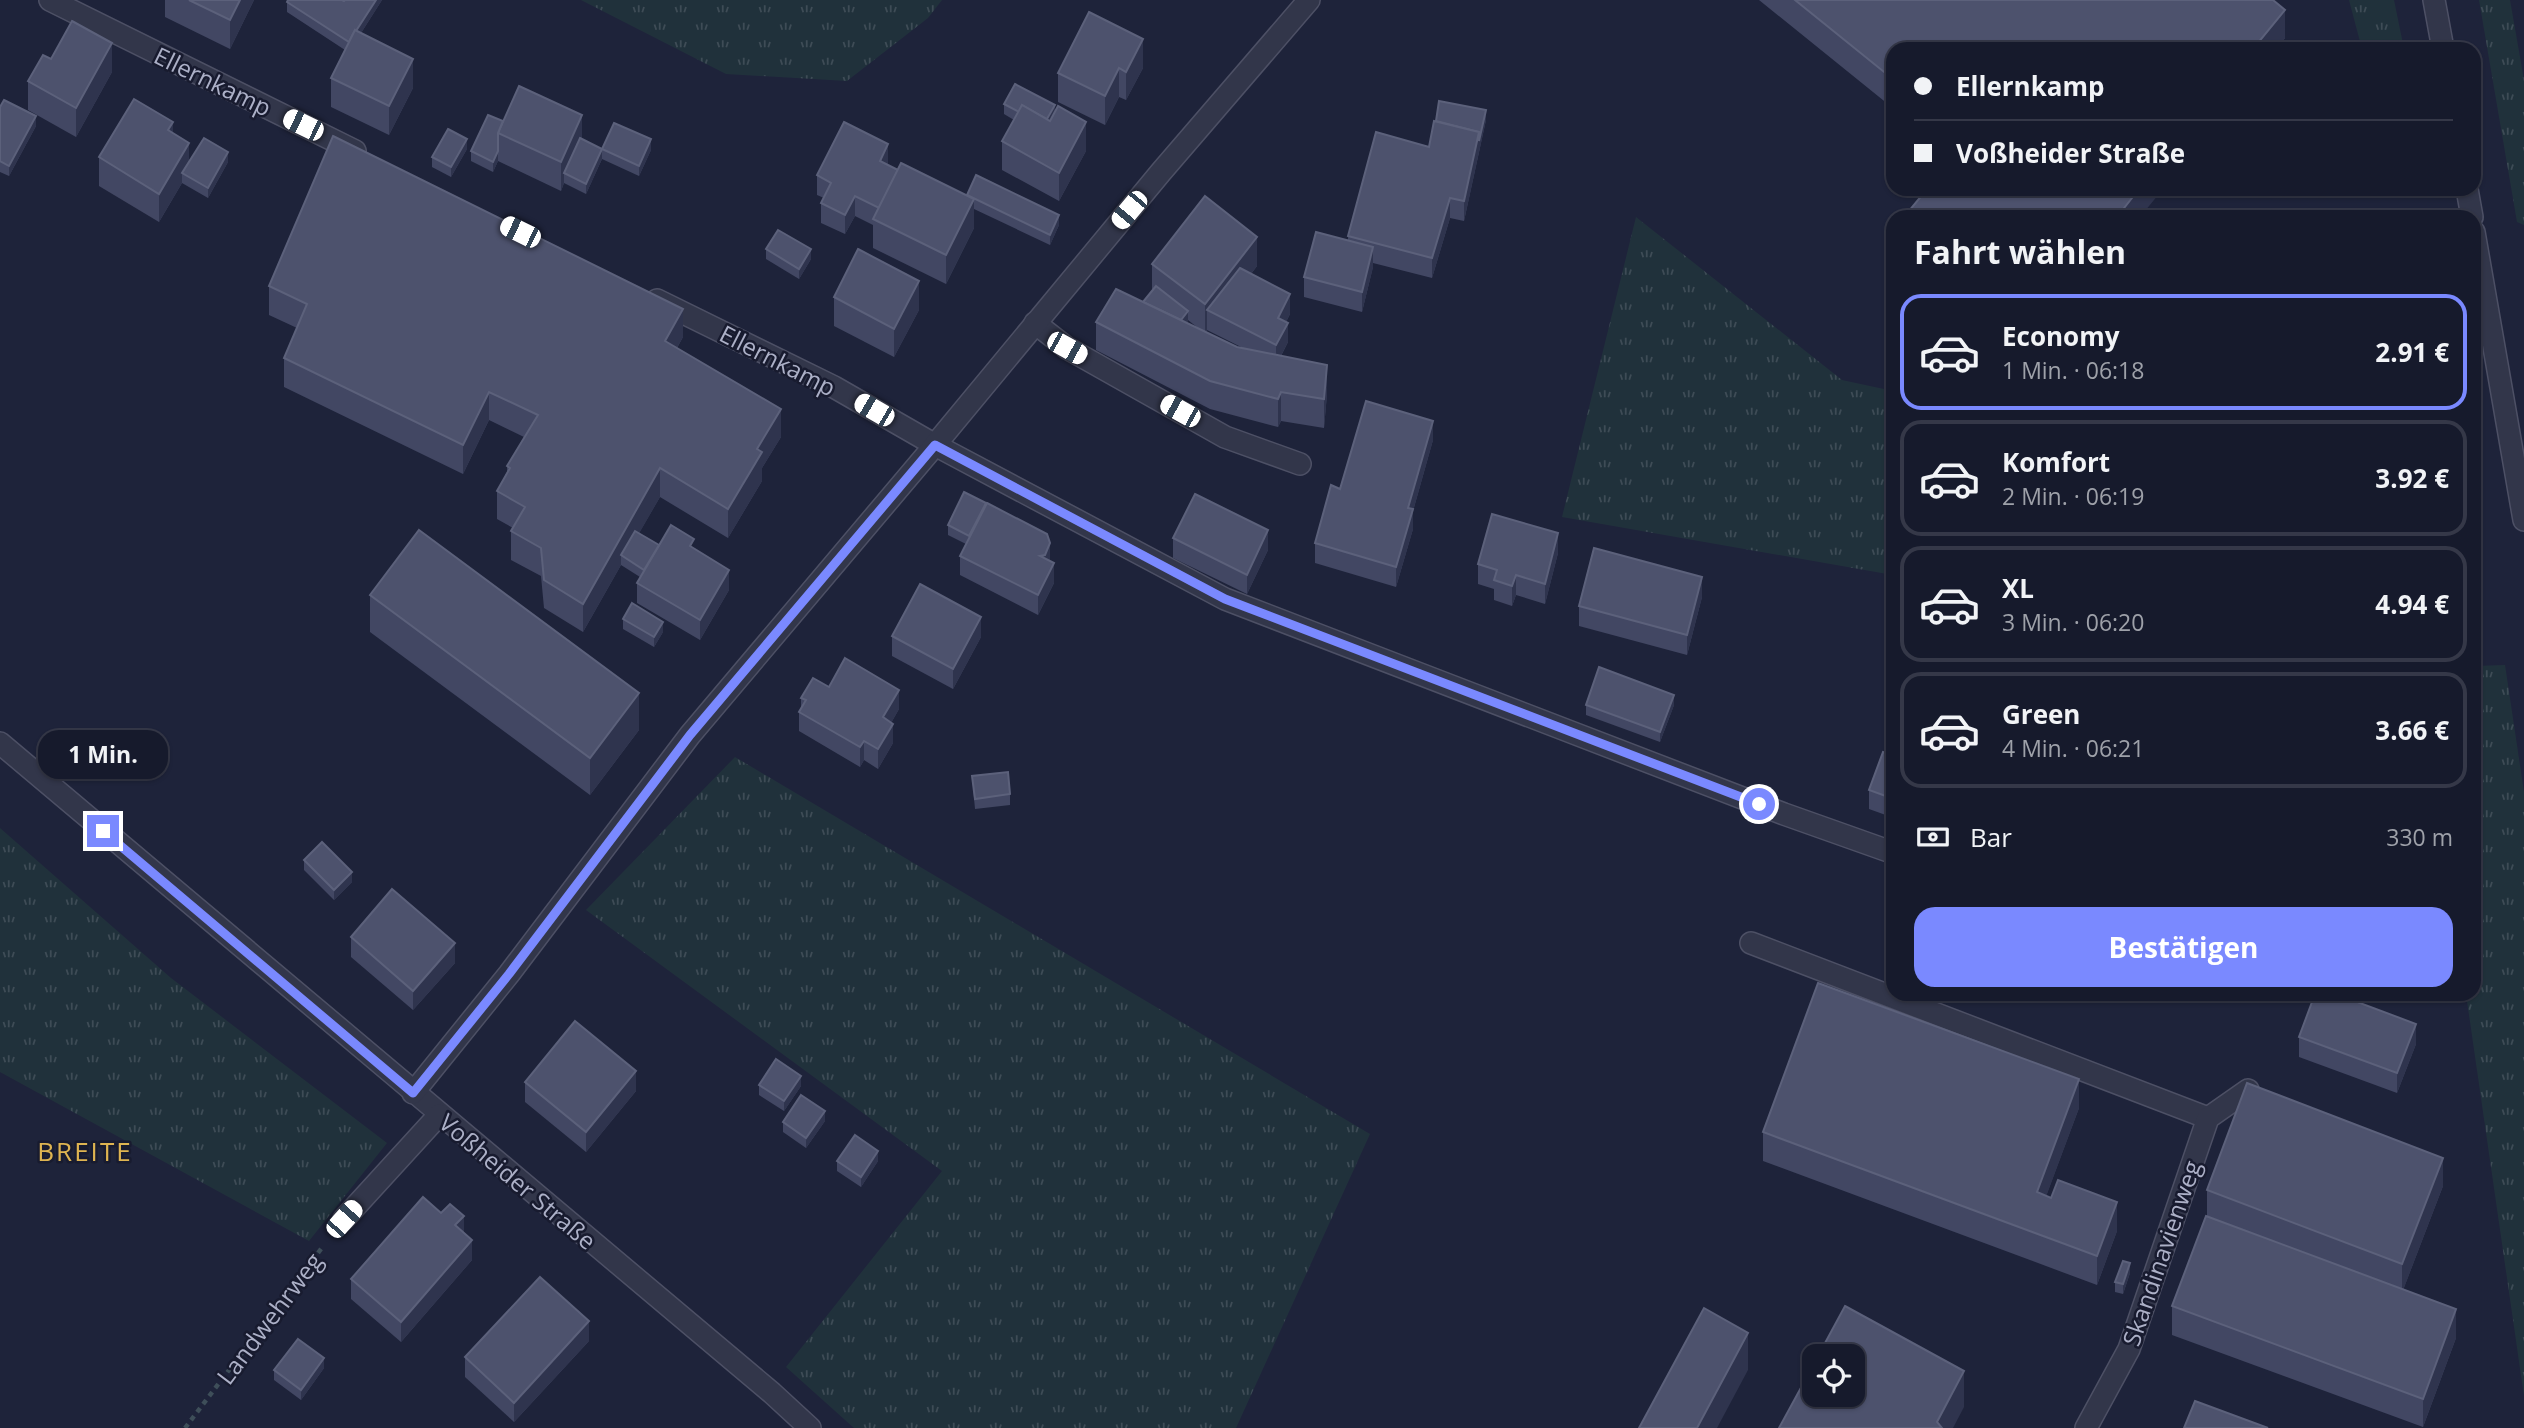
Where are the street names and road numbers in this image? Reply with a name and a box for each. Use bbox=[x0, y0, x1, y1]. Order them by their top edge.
street label: Ellernkamp bbox=[149, 38, 277, 124]
street label: Ellernkamp bbox=[714, 317, 842, 403]
street label: Voßheider Straße bbox=[433, 1106, 603, 1256]
street label: Skandinavienweg bbox=[2114, 1156, 2208, 1350]
street label: Landwehrweg bbox=[209, 1245, 329, 1391]

